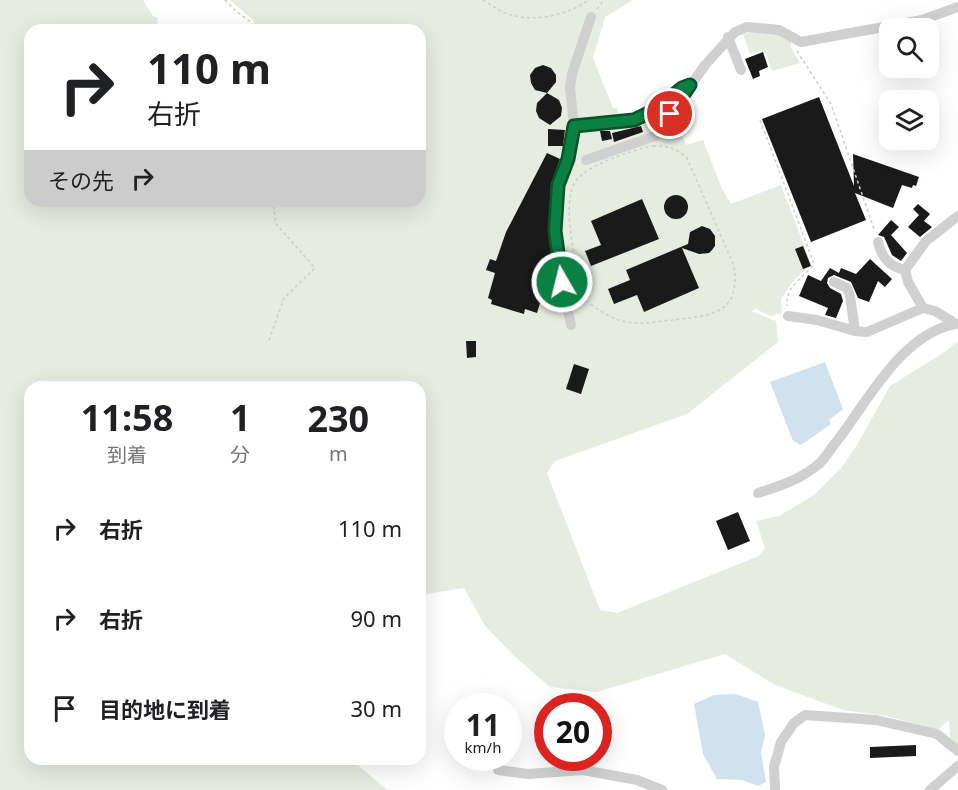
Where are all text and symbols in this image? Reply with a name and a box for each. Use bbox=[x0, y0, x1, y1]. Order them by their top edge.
map controls bbox=[879, 18, 939, 150]
button: search bbox=[879, 18, 939, 78]
text: 110 m bbox=[147, 39, 271, 96]
icon: right bbox=[48, 48, 126, 126]
pin bbox=[644, 88, 695, 139]
button: layers bbox=[879, 90, 939, 150]
text: 右折 bbox=[147, 95, 201, 132]
icon: arrive bbox=[653, 97, 686, 130]
icon: right bbox=[126, 162, 159, 195]
text: その先 bbox=[48, 165, 114, 195]
position arrow bbox=[530, 250, 594, 314]
text: 11:58 bbox=[81, 393, 173, 442]
text: 1 bbox=[230, 393, 251, 442]
text: 230 bbox=[307, 394, 369, 443]
text: m bbox=[329, 440, 348, 467]
text: 到着 bbox=[107, 441, 147, 468]
text: 分 bbox=[230, 441, 250, 468]
icon: right bbox=[48, 512, 81, 545]
text: 110 m bbox=[338, 513, 402, 543]
text: 右折 bbox=[99, 514, 143, 544]
icon: right bbox=[48, 602, 81, 635]
text: 90 m bbox=[351, 603, 402, 633]
text: 右折 bbox=[99, 604, 143, 634]
icon: arrive bbox=[48, 692, 81, 725]
text: 30 m bbox=[351, 693, 402, 723]
speed limit sign: 20 bbox=[534, 693, 612, 771]
text: 目的地に到着 bbox=[99, 694, 231, 724]
text: 11 bbox=[466, 704, 500, 745]
text: km/h bbox=[465, 737, 501, 757]

